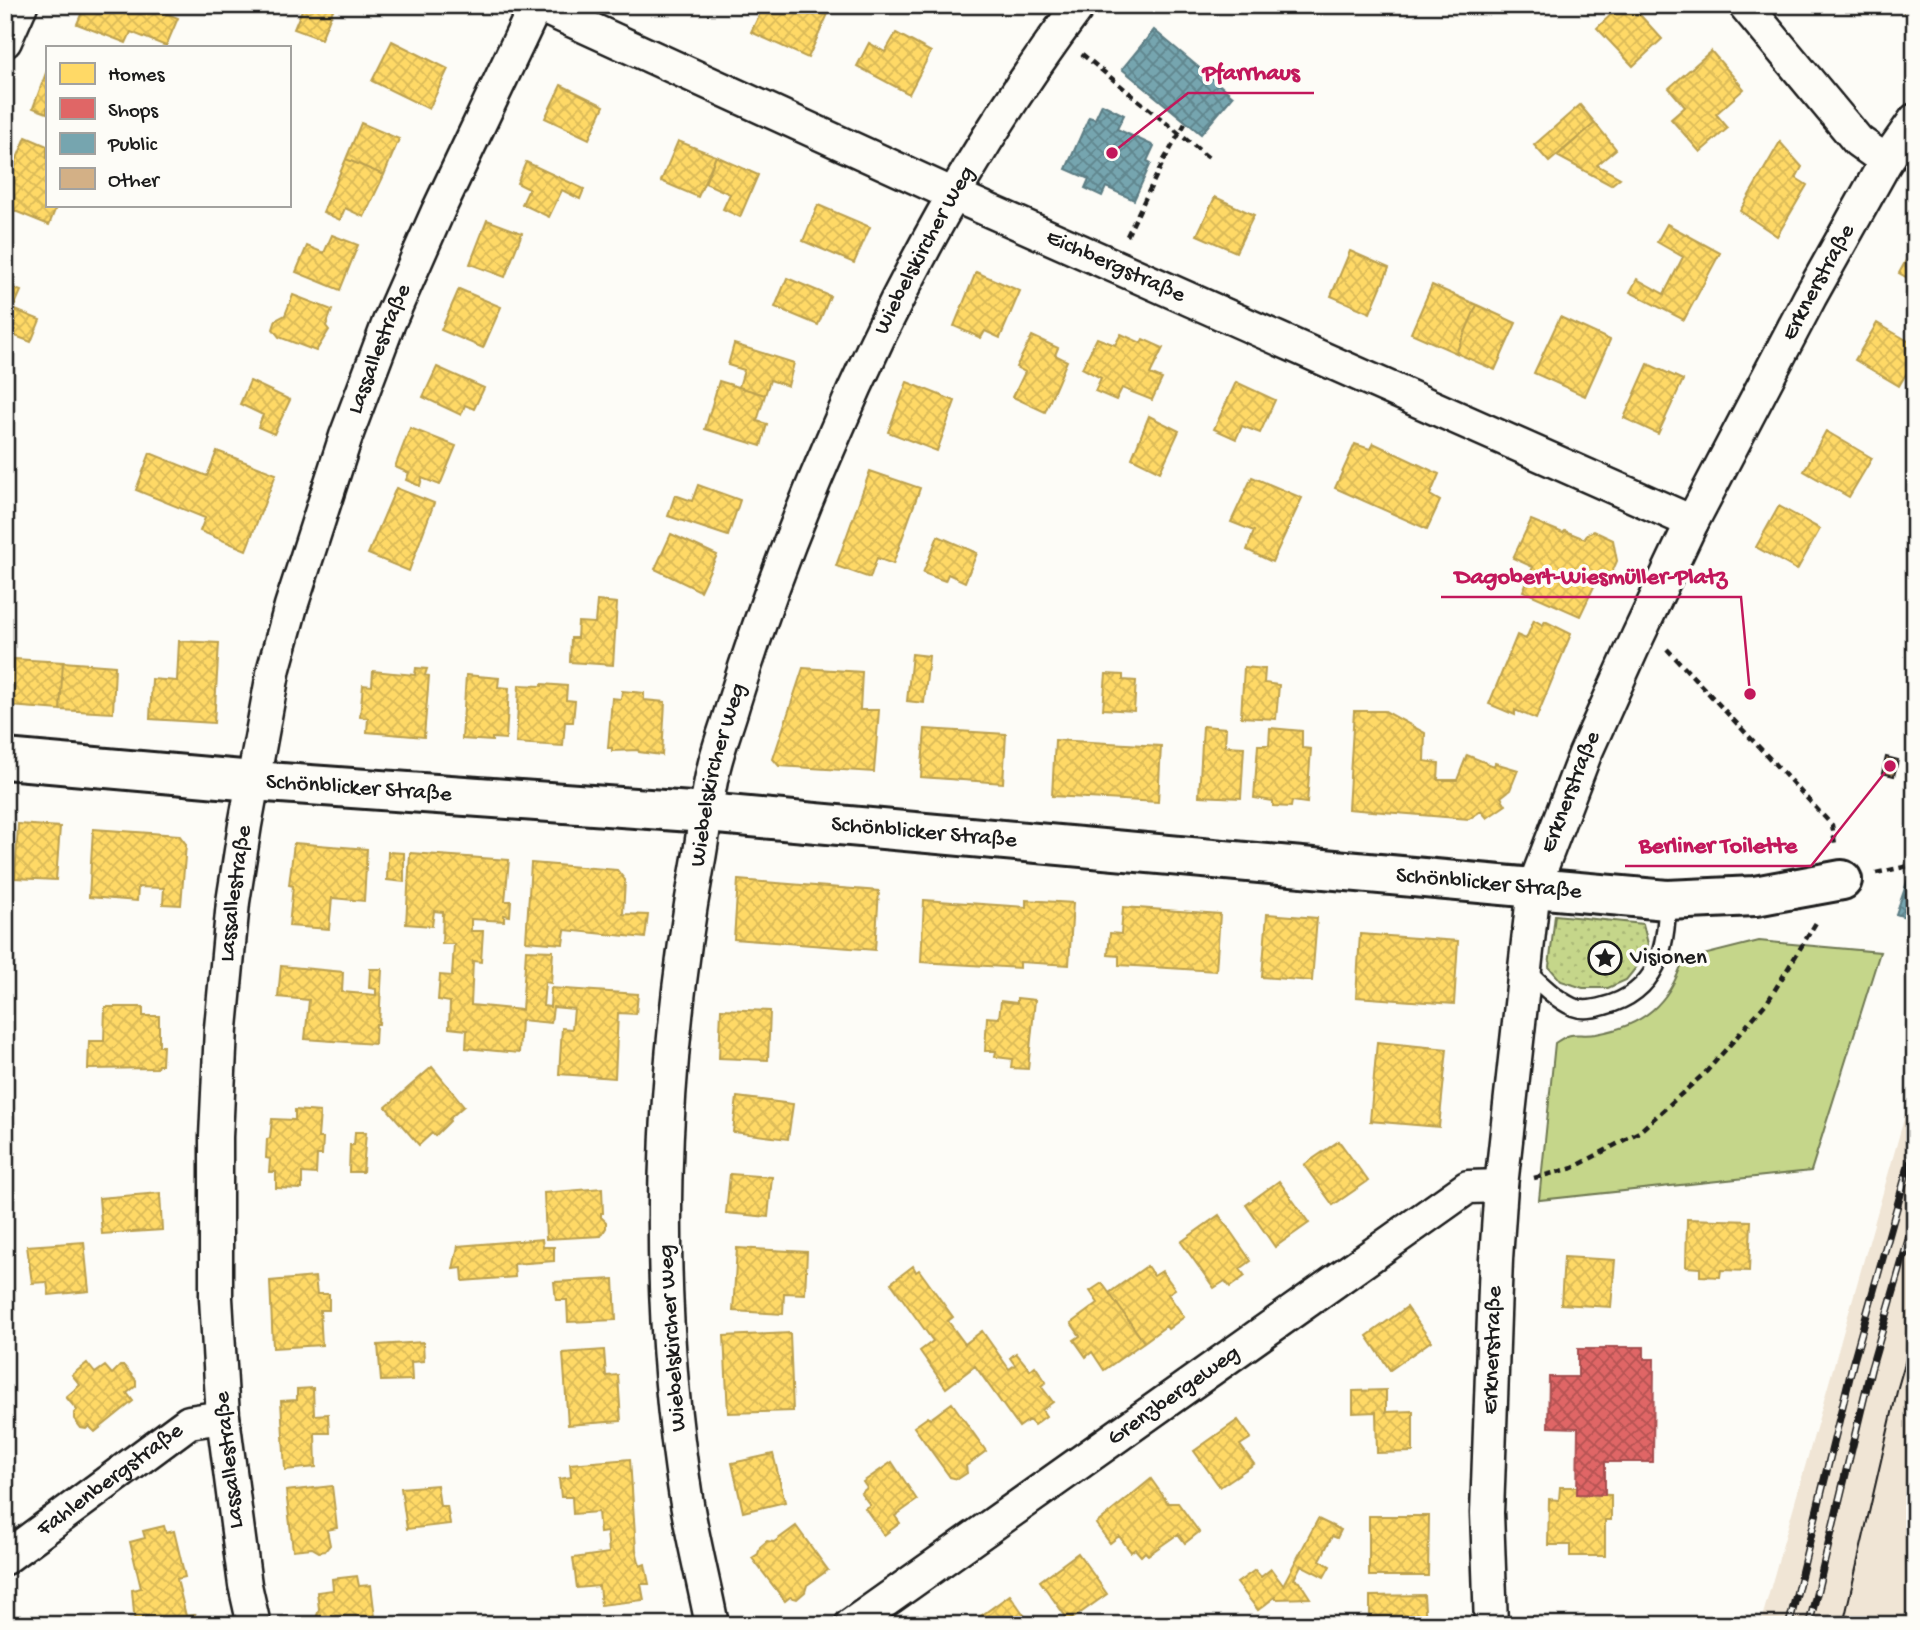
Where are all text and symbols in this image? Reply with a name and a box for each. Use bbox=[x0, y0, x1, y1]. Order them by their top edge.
legend bbox=[46, 46, 290, 206]
callout: Pfarrhaus bbox=[1188, 48, 1314, 93]
text: Pfarrhaus bbox=[1200, 60, 1301, 89]
text: Homes bbox=[108, 64, 166, 89]
text: Shops bbox=[108, 100, 159, 125]
text: Public bbox=[107, 134, 158, 159]
street label: Wiebelskircher Weg bbox=[868, 161, 981, 339]
text: Other bbox=[108, 170, 160, 195]
street label: Erknerstraße bbox=[1776, 219, 1862, 345]
street label: Eichbergstraße bbox=[1042, 224, 1190, 310]
street label: Lassallestraße bbox=[342, 279, 418, 418]
callout: Dagobert-Wiesmüller-Platz bbox=[1441, 552, 1741, 597]
text: Dagobert-Wiesmüller-Platz bbox=[1453, 564, 1729, 593]
street label: Wiebelskircher Weg bbox=[684, 680, 752, 869]
street label: Erknerstraße bbox=[1535, 726, 1607, 857]
street label: Schönblicker Straße bbox=[265, 768, 454, 809]
street label: Schönblicker Straße bbox=[830, 811, 1019, 855]
callout: Berliner Toilette bbox=[1625, 821, 1811, 866]
street label: Lassallestraße bbox=[214, 822, 258, 963]
text: Berliner Toilette bbox=[1638, 833, 1799, 862]
street label: Schönblicker Straße bbox=[1395, 862, 1584, 906]
place icon: Visionen bbox=[1586, 939, 1624, 977]
place label: Visionen bbox=[1629, 945, 1707, 972]
street label: Wiebelskircher Weg bbox=[653, 1244, 693, 1432]
street label: Erknerstraße bbox=[1477, 1284, 1509, 1415]
street label: Grenzbergeweg bbox=[1103, 1340, 1245, 1452]
street label: Lassallestraße bbox=[209, 1389, 251, 1530]
street label: Fahlenbergstraße bbox=[31, 1417, 190, 1544]

